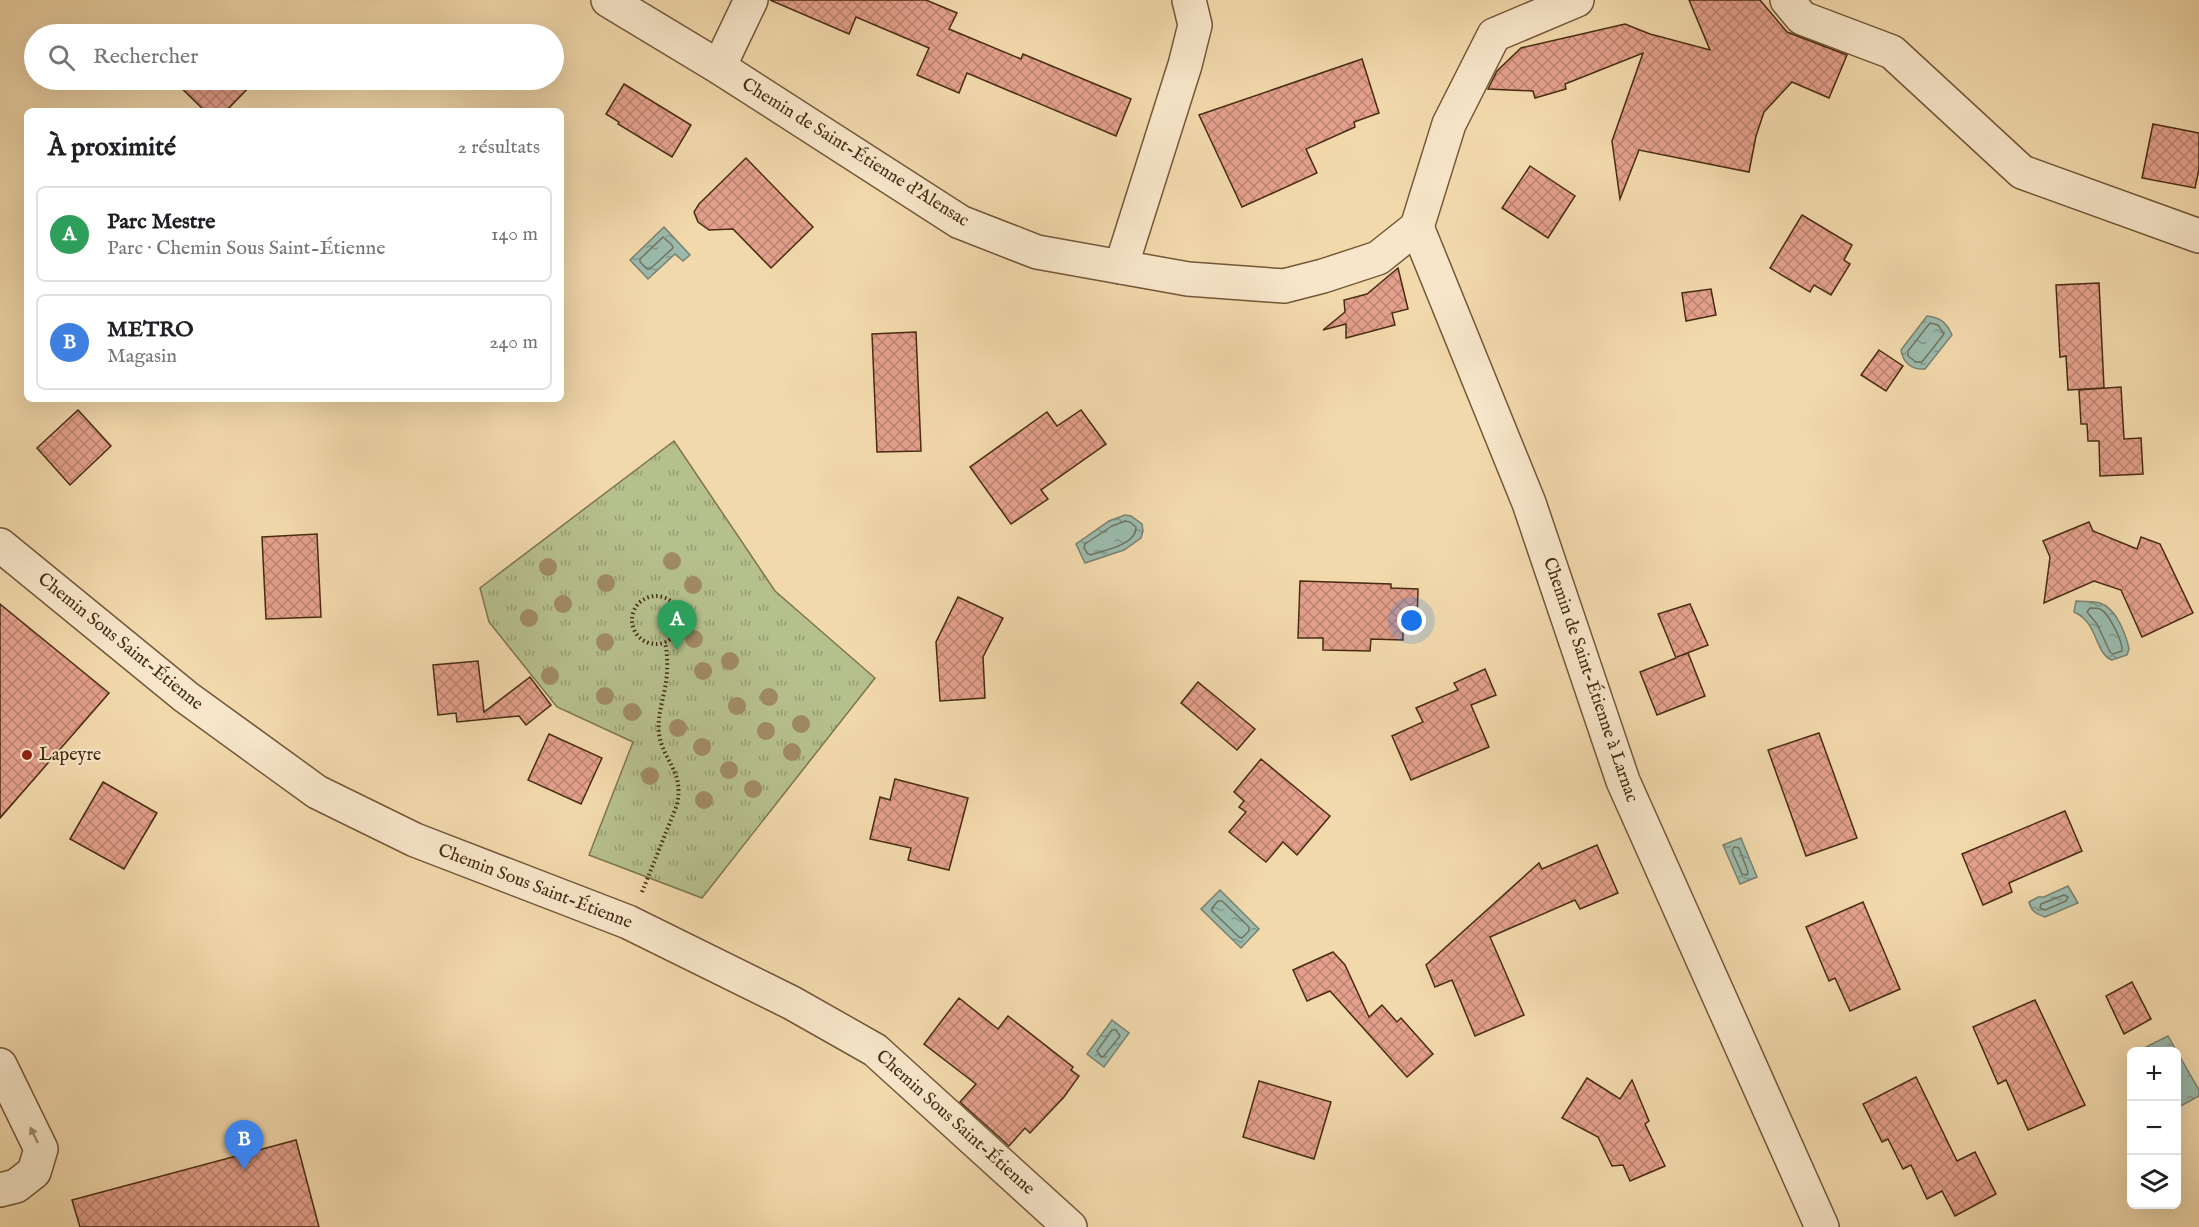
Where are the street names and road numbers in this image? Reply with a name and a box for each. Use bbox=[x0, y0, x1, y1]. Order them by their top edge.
street label: Chemin de Saint-Étienne d'Alensac bbox=[737, 72, 974, 233]
street label: Chemin de Saint-Étienne à Larnac bbox=[1537, 554, 1645, 806]
street label: Chemin Sous Saint-Étienne bbox=[33, 567, 209, 716]
street label: Chemin Sous Saint-Étienne bbox=[435, 837, 636, 935]
street label: Chemin Sous Saint-Étienne bbox=[871, 1044, 1041, 1201]

